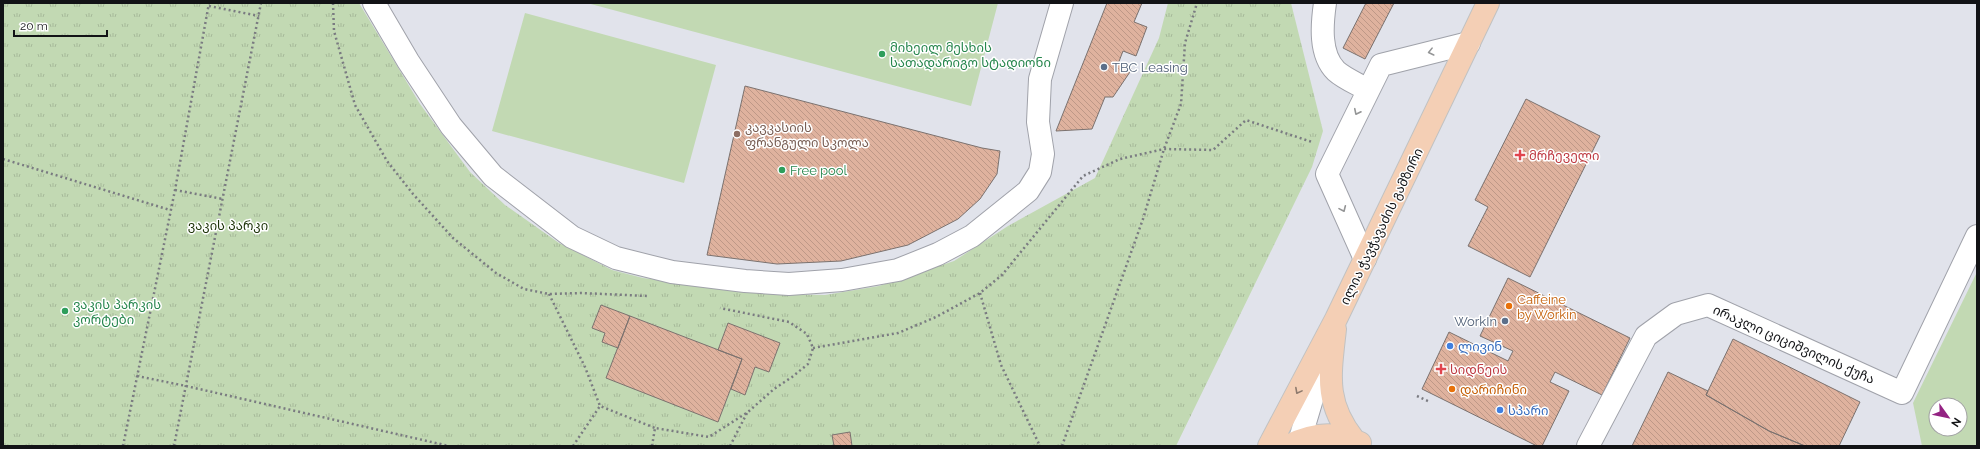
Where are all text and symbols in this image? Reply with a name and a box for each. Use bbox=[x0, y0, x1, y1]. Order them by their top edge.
scale bar bbox=[14, 12, 107, 38]
text: 20 m bbox=[20, 19, 48, 33]
place label: მიხეილ მესხის სათადარიგო სტადიონი bbox=[890, 40, 1051, 71]
one-way arrow bbox=[1428, 48, 1434, 56]
marker: მიხეილ მესხის სათადარიგო სტადიონი bbox=[877, 49, 887, 59]
place label: TBC Leasing bbox=[1112, 60, 1188, 75]
marker: TBC Leasing bbox=[1099, 62, 1109, 72]
one-way arrow bbox=[1354, 108, 1362, 116]
place label: კავკასიის ფრანგული სკოლა bbox=[745, 120, 869, 151]
marker: კავკასიის ფრანგული სკოლა bbox=[732, 129, 742, 139]
street label: ილია ჭავჭავაძის გამზირი bbox=[1337, 145, 1427, 307]
place label: მრჩეველი bbox=[1529, 148, 1600, 164]
marker: მრჩეველი bbox=[1514, 149, 1526, 161]
place label: Free pool bbox=[790, 163, 848, 178]
marker: Free pool bbox=[777, 165, 787, 175]
one-way arrow bbox=[1338, 205, 1346, 212]
park label: ვაკის პარკი bbox=[188, 218, 268, 233]
place label: Caffeine by Workin bbox=[1517, 292, 1577, 322]
place label: ვაკის პარკის კორტები bbox=[73, 297, 161, 327]
marker: Caffeine by Workin bbox=[1504, 301, 1514, 311]
street label: ირაკლი ციციშვილის ქუჩა bbox=[1710, 302, 1877, 388]
marker: ვაკის პარკის კორტები bbox=[60, 306, 70, 316]
place label: WorkIn bbox=[1454, 314, 1497, 329]
marker: WorkIn bbox=[1500, 316, 1510, 326]
place label: ლივინ bbox=[1458, 339, 1502, 355]
marker: ლივინ bbox=[1445, 341, 1455, 351]
place label: სიდნეის bbox=[1450, 362, 1508, 378]
marker: სიდნეის bbox=[1435, 363, 1447, 375]
place label: დარიჩინი bbox=[1460, 382, 1527, 398]
marker: დარიჩინი bbox=[1447, 384, 1457, 394]
one-way arrow bbox=[1296, 386, 1303, 394]
north arrow bbox=[1928, 397, 1968, 437]
place label: სპარი bbox=[1508, 403, 1548, 418]
marker: სპარი bbox=[1495, 405, 1505, 415]
text: N bbox=[1948, 415, 1964, 429]

